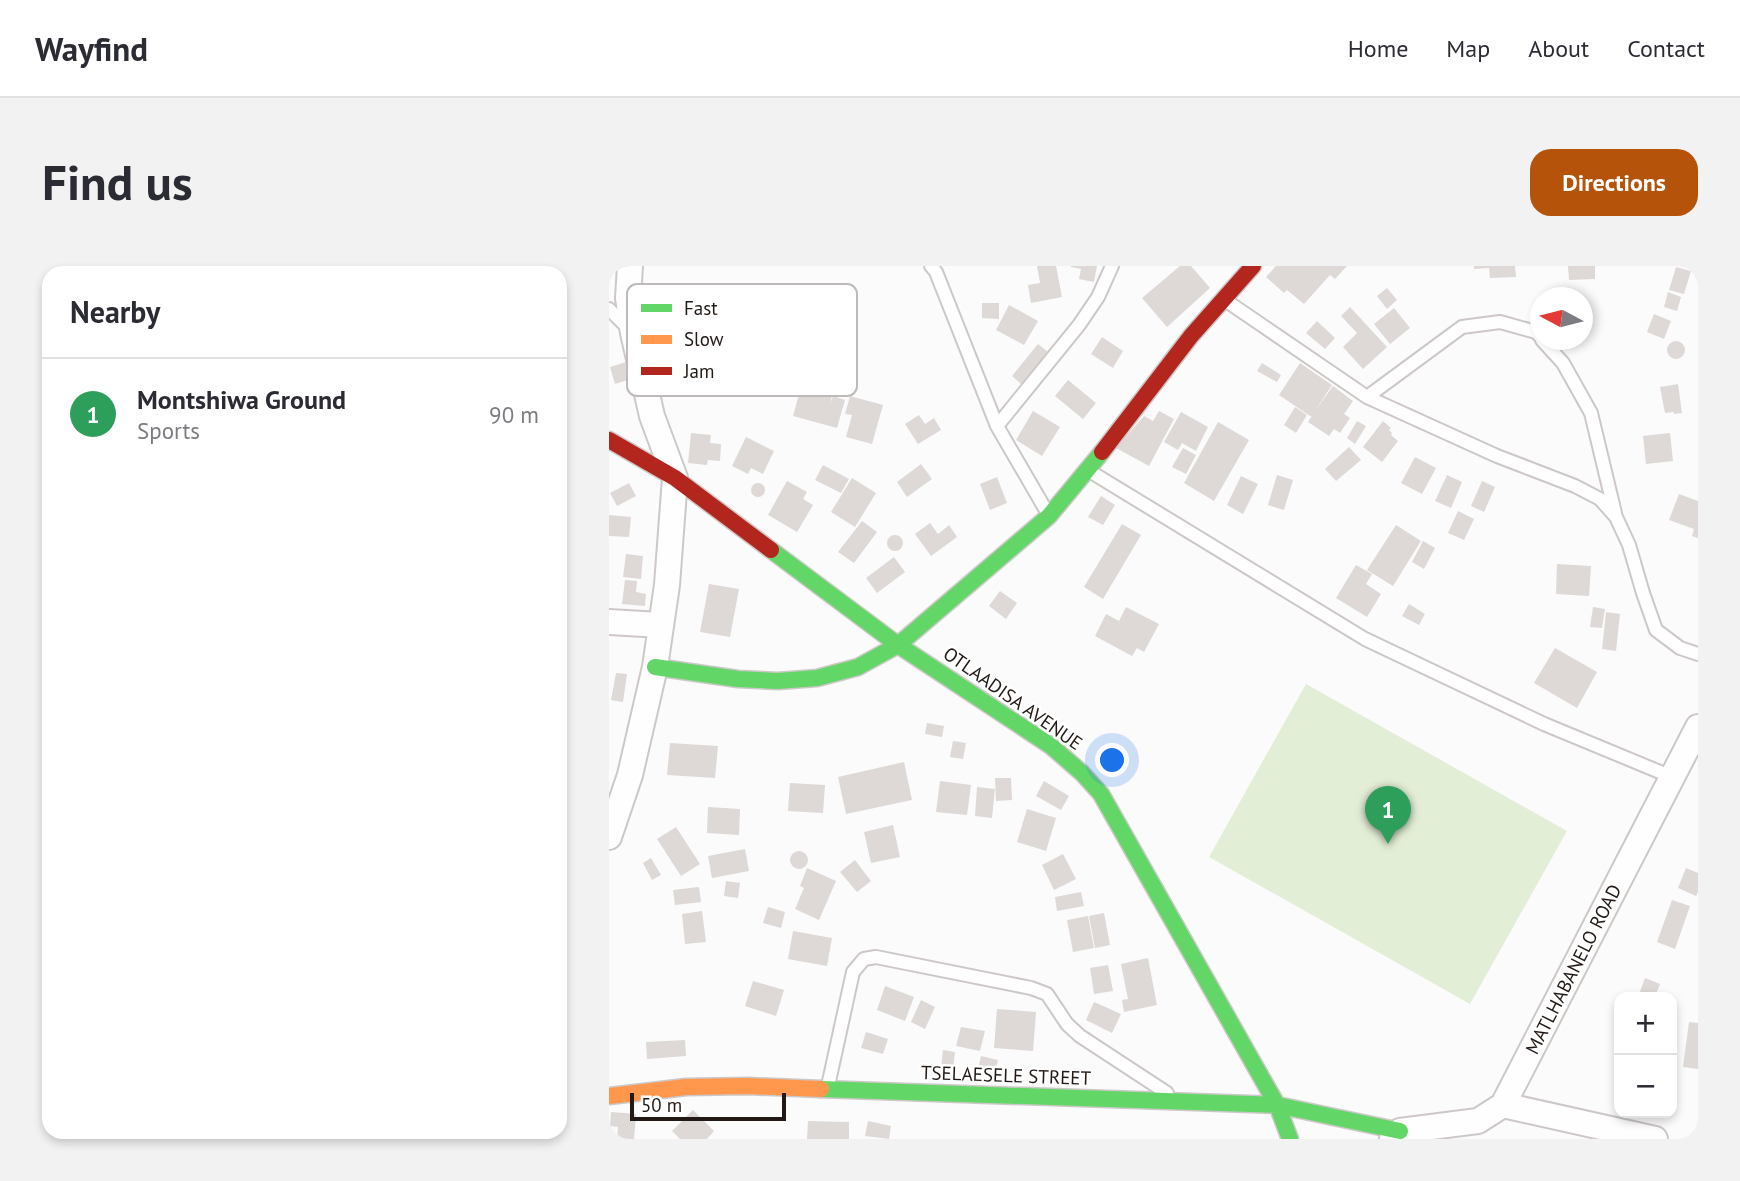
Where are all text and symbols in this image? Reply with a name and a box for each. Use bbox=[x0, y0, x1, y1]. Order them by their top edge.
text: Wayfind bbox=[35, 27, 148, 70]
text: Home bbox=[1348, 33, 1408, 64]
text: Map bbox=[1446, 33, 1490, 64]
text: About bbox=[1528, 33, 1589, 64]
text: Contact bbox=[1627, 33, 1705, 64]
button: Directions bbox=[1530, 149, 1698, 216]
text: Find us bbox=[42, 150, 193, 214]
legend bbox=[627, 284, 857, 396]
north arrow bbox=[1530, 287, 1593, 350]
text: Nearby bbox=[70, 292, 160, 331]
text: Fast bbox=[684, 296, 718, 320]
text: Slow bbox=[684, 327, 724, 351]
text: Jam bbox=[683, 359, 714, 383]
text: Montshiwa Ground bbox=[137, 383, 346, 416]
text: 1 bbox=[86, 400, 100, 429]
text: 90 m bbox=[489, 400, 539, 429]
text: Sports bbox=[137, 416, 200, 445]
street label: OTLAADISA AVENUE bbox=[939, 641, 1087, 755]
your location bbox=[1095, 743, 1129, 777]
pin: 1 bbox=[1365, 786, 1411, 844]
street label: MATLHABANELO ROAD bbox=[1520, 880, 1626, 1058]
map controls bbox=[1614, 992, 1677, 1118]
button: + bbox=[1614, 992, 1677, 1055]
button: − bbox=[1614, 1055, 1677, 1118]
street label: TSELAESELE STREET bbox=[921, 1060, 1092, 1090]
scale bar bbox=[630, 1090, 786, 1122]
text: 50 m bbox=[641, 1093, 682, 1117]

